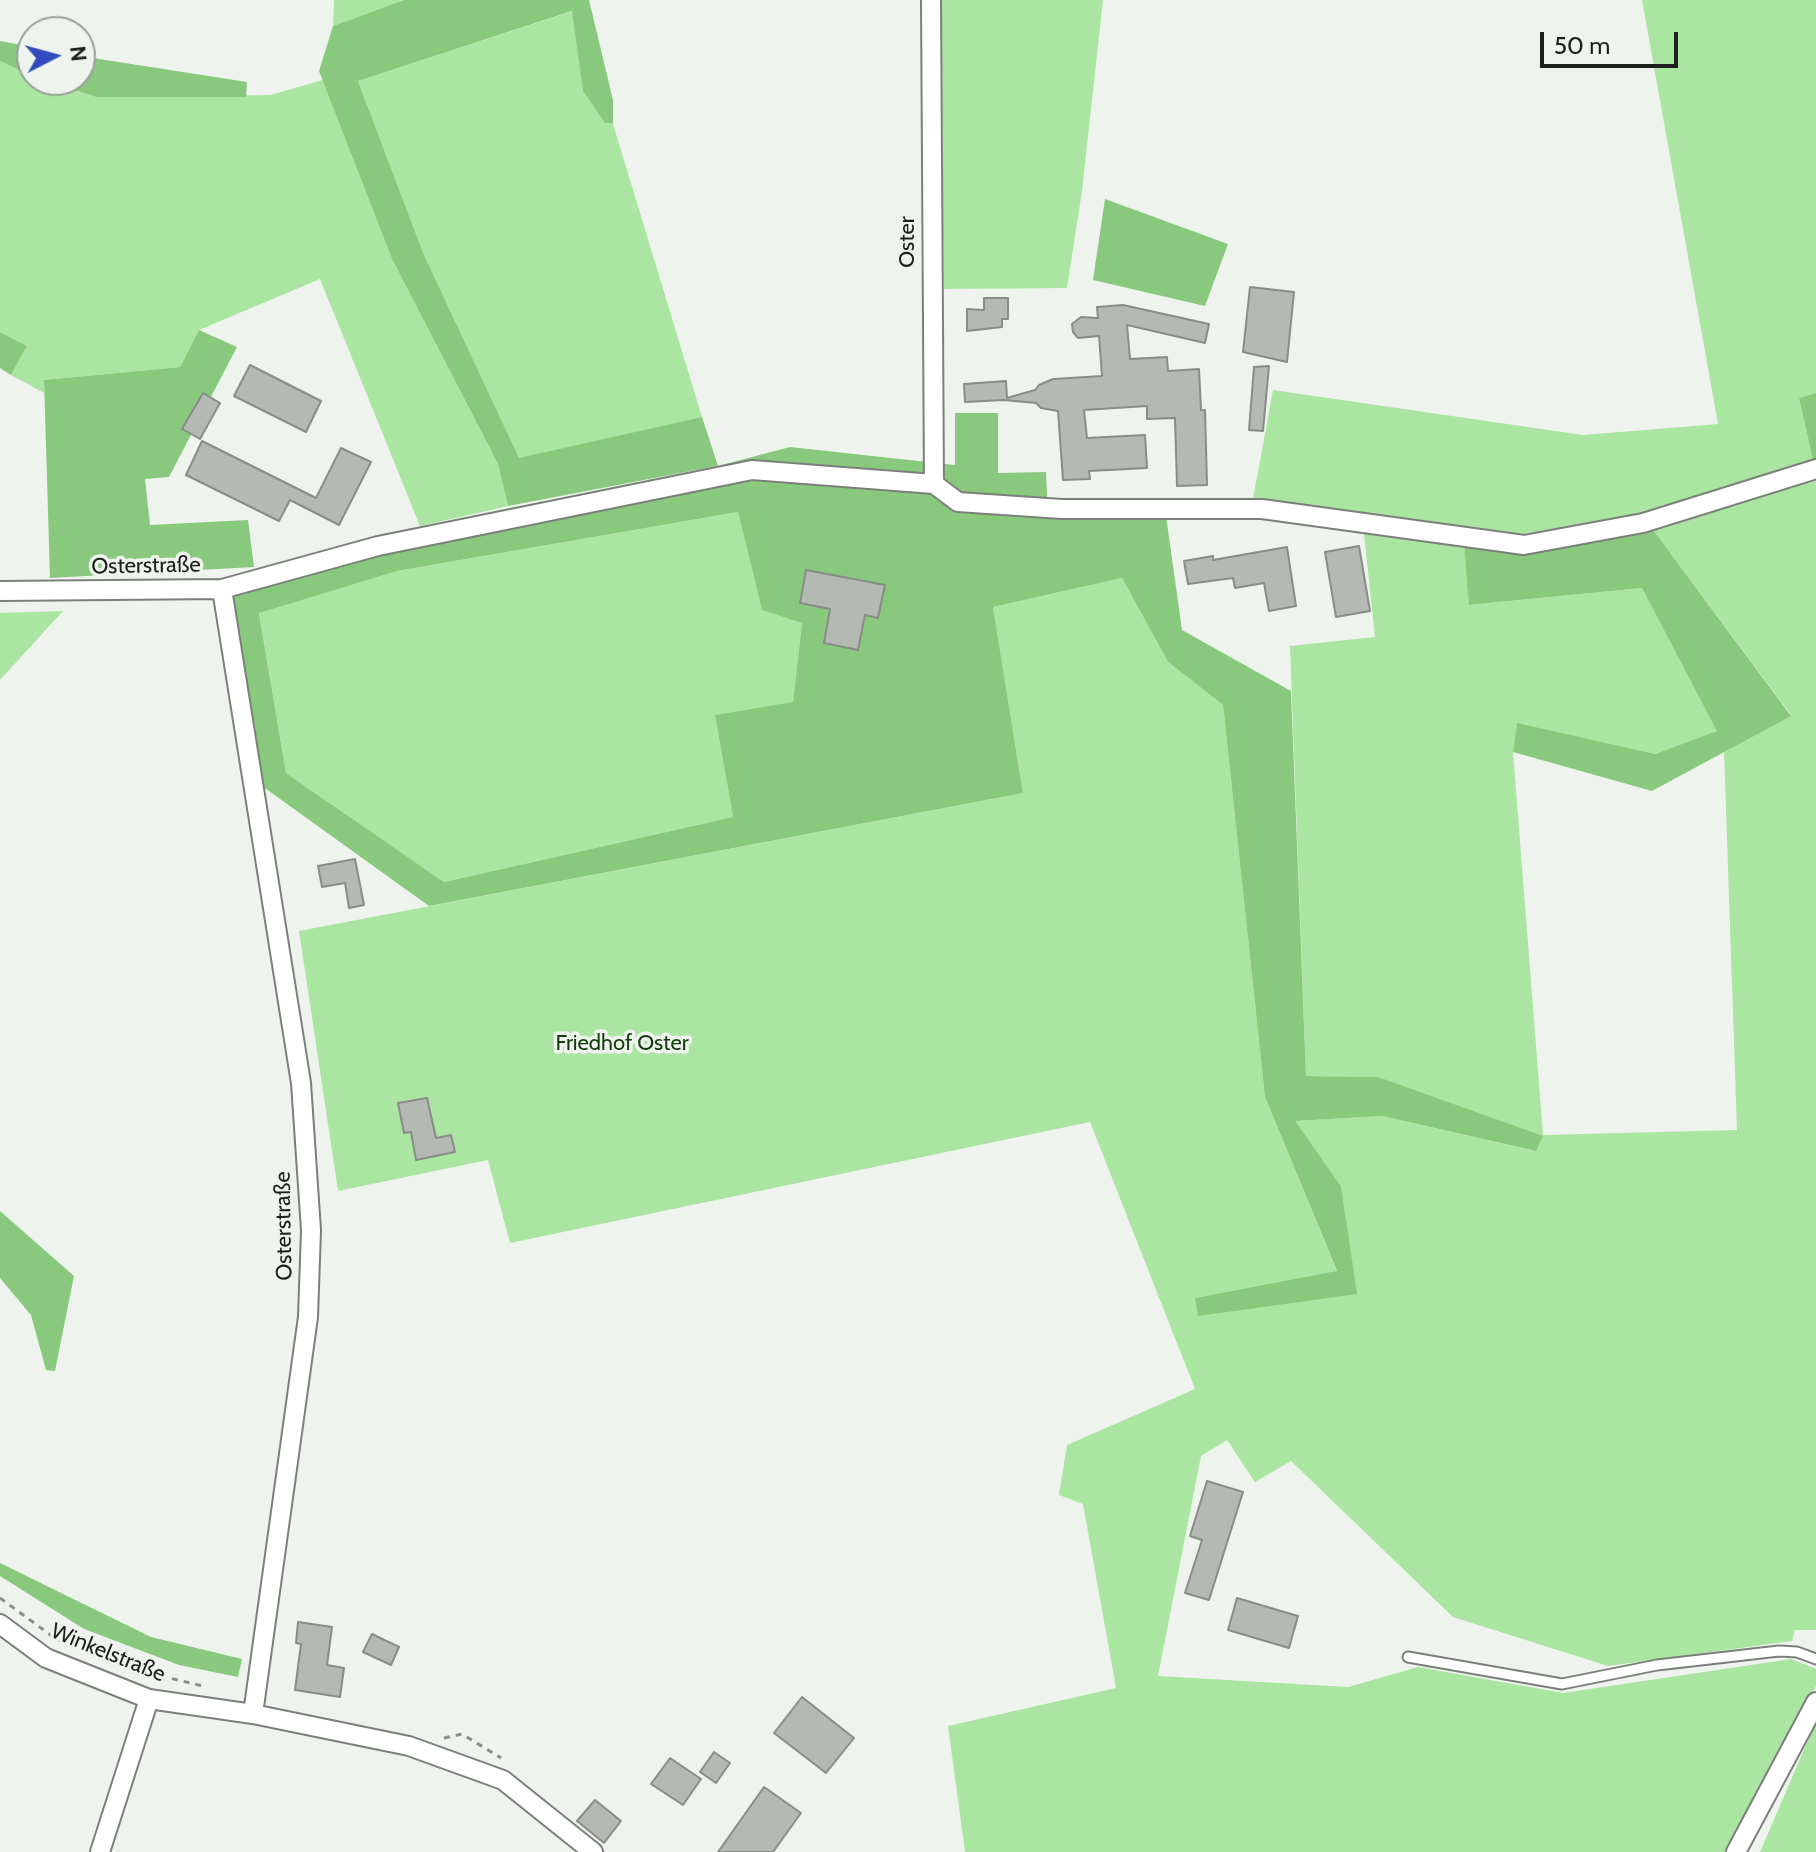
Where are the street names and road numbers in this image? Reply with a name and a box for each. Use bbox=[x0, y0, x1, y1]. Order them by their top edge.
street label: Oster bbox=[895, 216, 921, 268]
street label: Osterstraße bbox=[91, 552, 201, 580]
street label: Osterstraße bbox=[270, 1171, 298, 1281]
street label: Winkelstraße bbox=[47, 1618, 169, 1688]

